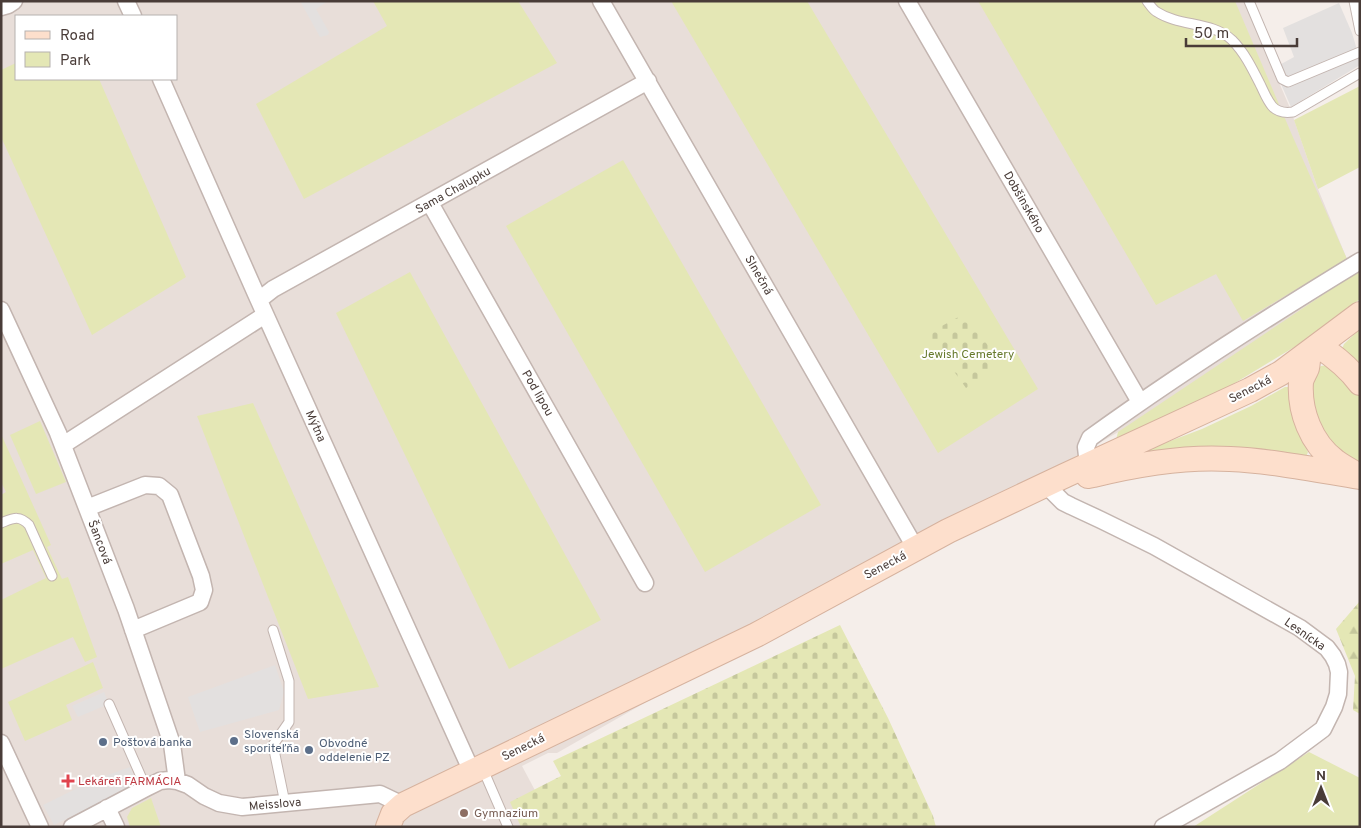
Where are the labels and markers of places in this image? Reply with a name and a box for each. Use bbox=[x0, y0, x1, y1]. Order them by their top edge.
place label: Slovenská sporiteľňa bbox=[244, 727, 299, 757]
place label: Poštová banka bbox=[113, 735, 192, 751]
marker: Slovenská sporiteľňa bbox=[228, 735, 240, 747]
marker: Poštová banka bbox=[97, 736, 109, 748]
place label: Obvodné oddelenie PZ bbox=[319, 736, 390, 766]
marker: Obvodné oddelenie PZ bbox=[303, 744, 315, 756]
place label: Lekáreň FARMÁCIA bbox=[78, 774, 181, 790]
marker: Lekáreň FARMÁCIA bbox=[62, 775, 74, 787]
place label: Gymnazium bbox=[474, 806, 538, 822]
marker: Gymnazium bbox=[458, 807, 470, 819]

